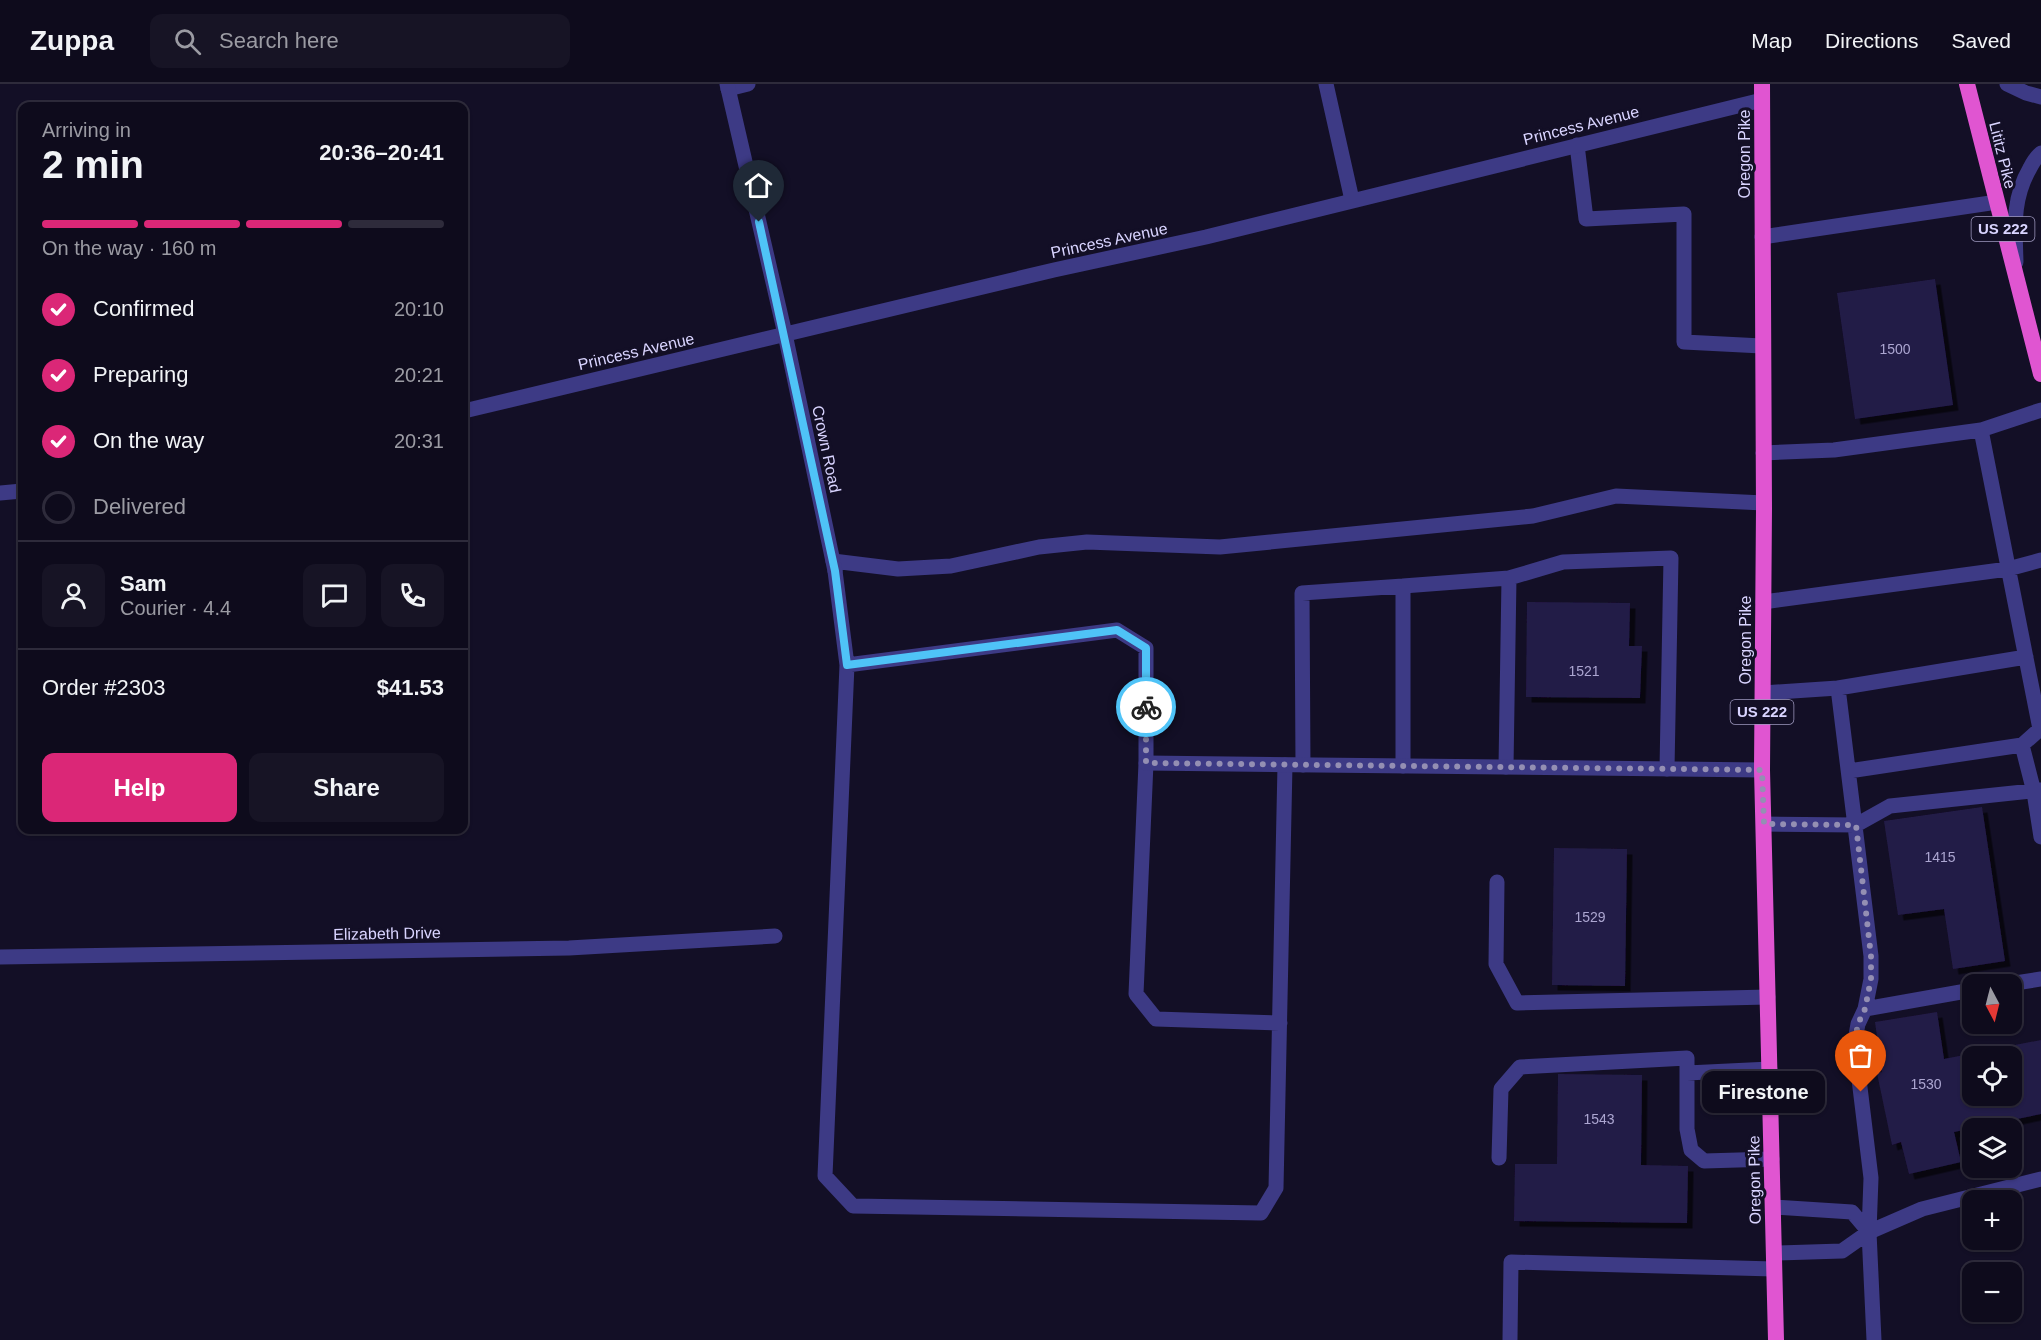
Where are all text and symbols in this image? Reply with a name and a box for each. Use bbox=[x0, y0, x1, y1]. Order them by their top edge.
search box bbox=[150, 14, 570, 68]
text: Zuppa bbox=[30, 25, 114, 56]
icon: search bbox=[171, 25, 204, 58]
text: Search here bbox=[219, 28, 339, 53]
text: Map bbox=[1751, 29, 1792, 52]
text: Directions bbox=[1825, 29, 1918, 52]
text: Saved bbox=[1951, 29, 2011, 52]
street label: Princess Avenue bbox=[1521, 103, 1641, 148]
street label: Oregon Pike bbox=[1736, 109, 1753, 198]
text: Arriving in bbox=[42, 119, 131, 141]
street label: Lititz Pike bbox=[1986, 120, 2019, 190]
text: 20:36–20:41 bbox=[319, 140, 444, 165]
text: 2 min bbox=[42, 143, 144, 186]
pin bbox=[733, 160, 784, 222]
icon: home bbox=[742, 169, 775, 202]
road number: US 222 bbox=[1972, 217, 2034, 241]
street label: Princess Avenue bbox=[1049, 220, 1169, 261]
text: On the way · 160 m bbox=[42, 237, 217, 259]
icon: check bbox=[42, 293, 75, 326]
text: Confirmed bbox=[93, 296, 194, 321]
text: 20:10 bbox=[394, 298, 444, 320]
street label: Princess Avenue bbox=[576, 330, 696, 373]
house number: 1500 bbox=[1879, 341, 1911, 357]
icon: check bbox=[42, 359, 75, 392]
text: Preparing bbox=[93, 362, 188, 387]
text: 20:21 bbox=[394, 364, 444, 386]
street label: Crown Road bbox=[809, 404, 844, 494]
icon: check bbox=[42, 425, 75, 458]
text: On the way bbox=[93, 428, 204, 453]
text: 20:31 bbox=[394, 430, 444, 452]
text: Delivered bbox=[93, 494, 186, 519]
button: person bbox=[42, 564, 105, 627]
button: chat bbox=[303, 564, 366, 627]
button: phone bbox=[381, 564, 444, 627]
text: Sam bbox=[120, 571, 166, 596]
street label: Oregon Pike bbox=[1737, 595, 1754, 684]
text: Courier · 4.4 bbox=[120, 597, 231, 619]
house number: 1521 bbox=[1568, 663, 1600, 679]
text: Order #2303 bbox=[42, 675, 166, 700]
text: $41.53 bbox=[377, 675, 444, 700]
courier bbox=[1116, 677, 1176, 737]
icon: bike bbox=[1130, 691, 1163, 724]
road number: US 222 bbox=[1730, 700, 1794, 724]
button: Help bbox=[42, 753, 237, 822]
button: Share bbox=[249, 753, 444, 822]
house number: 1415 bbox=[1924, 849, 1956, 865]
house number: 1529 bbox=[1574, 909, 1606, 925]
street label: Elizabeth Drive bbox=[333, 924, 441, 943]
north arrow bbox=[1962, 974, 2022, 1034]
map controls bbox=[1962, 974, 2022, 1322]
pin bbox=[1835, 1030, 1886, 1092]
icon: bag bbox=[1844, 1039, 1877, 1072]
button: locate bbox=[1962, 1046, 2022, 1106]
callout: Firestone bbox=[1702, 1071, 1825, 1113]
house number: 1530 bbox=[1910, 1076, 1942, 1092]
text: Firestone bbox=[1718, 1081, 1809, 1103]
house number: 1543 bbox=[1583, 1111, 1615, 1127]
button: layers bbox=[1962, 1118, 2022, 1178]
street label: Oregon Pike bbox=[1745, 1135, 1764, 1225]
button: + bbox=[1962, 1190, 2022, 1250]
button: − bbox=[1962, 1262, 2022, 1322]

